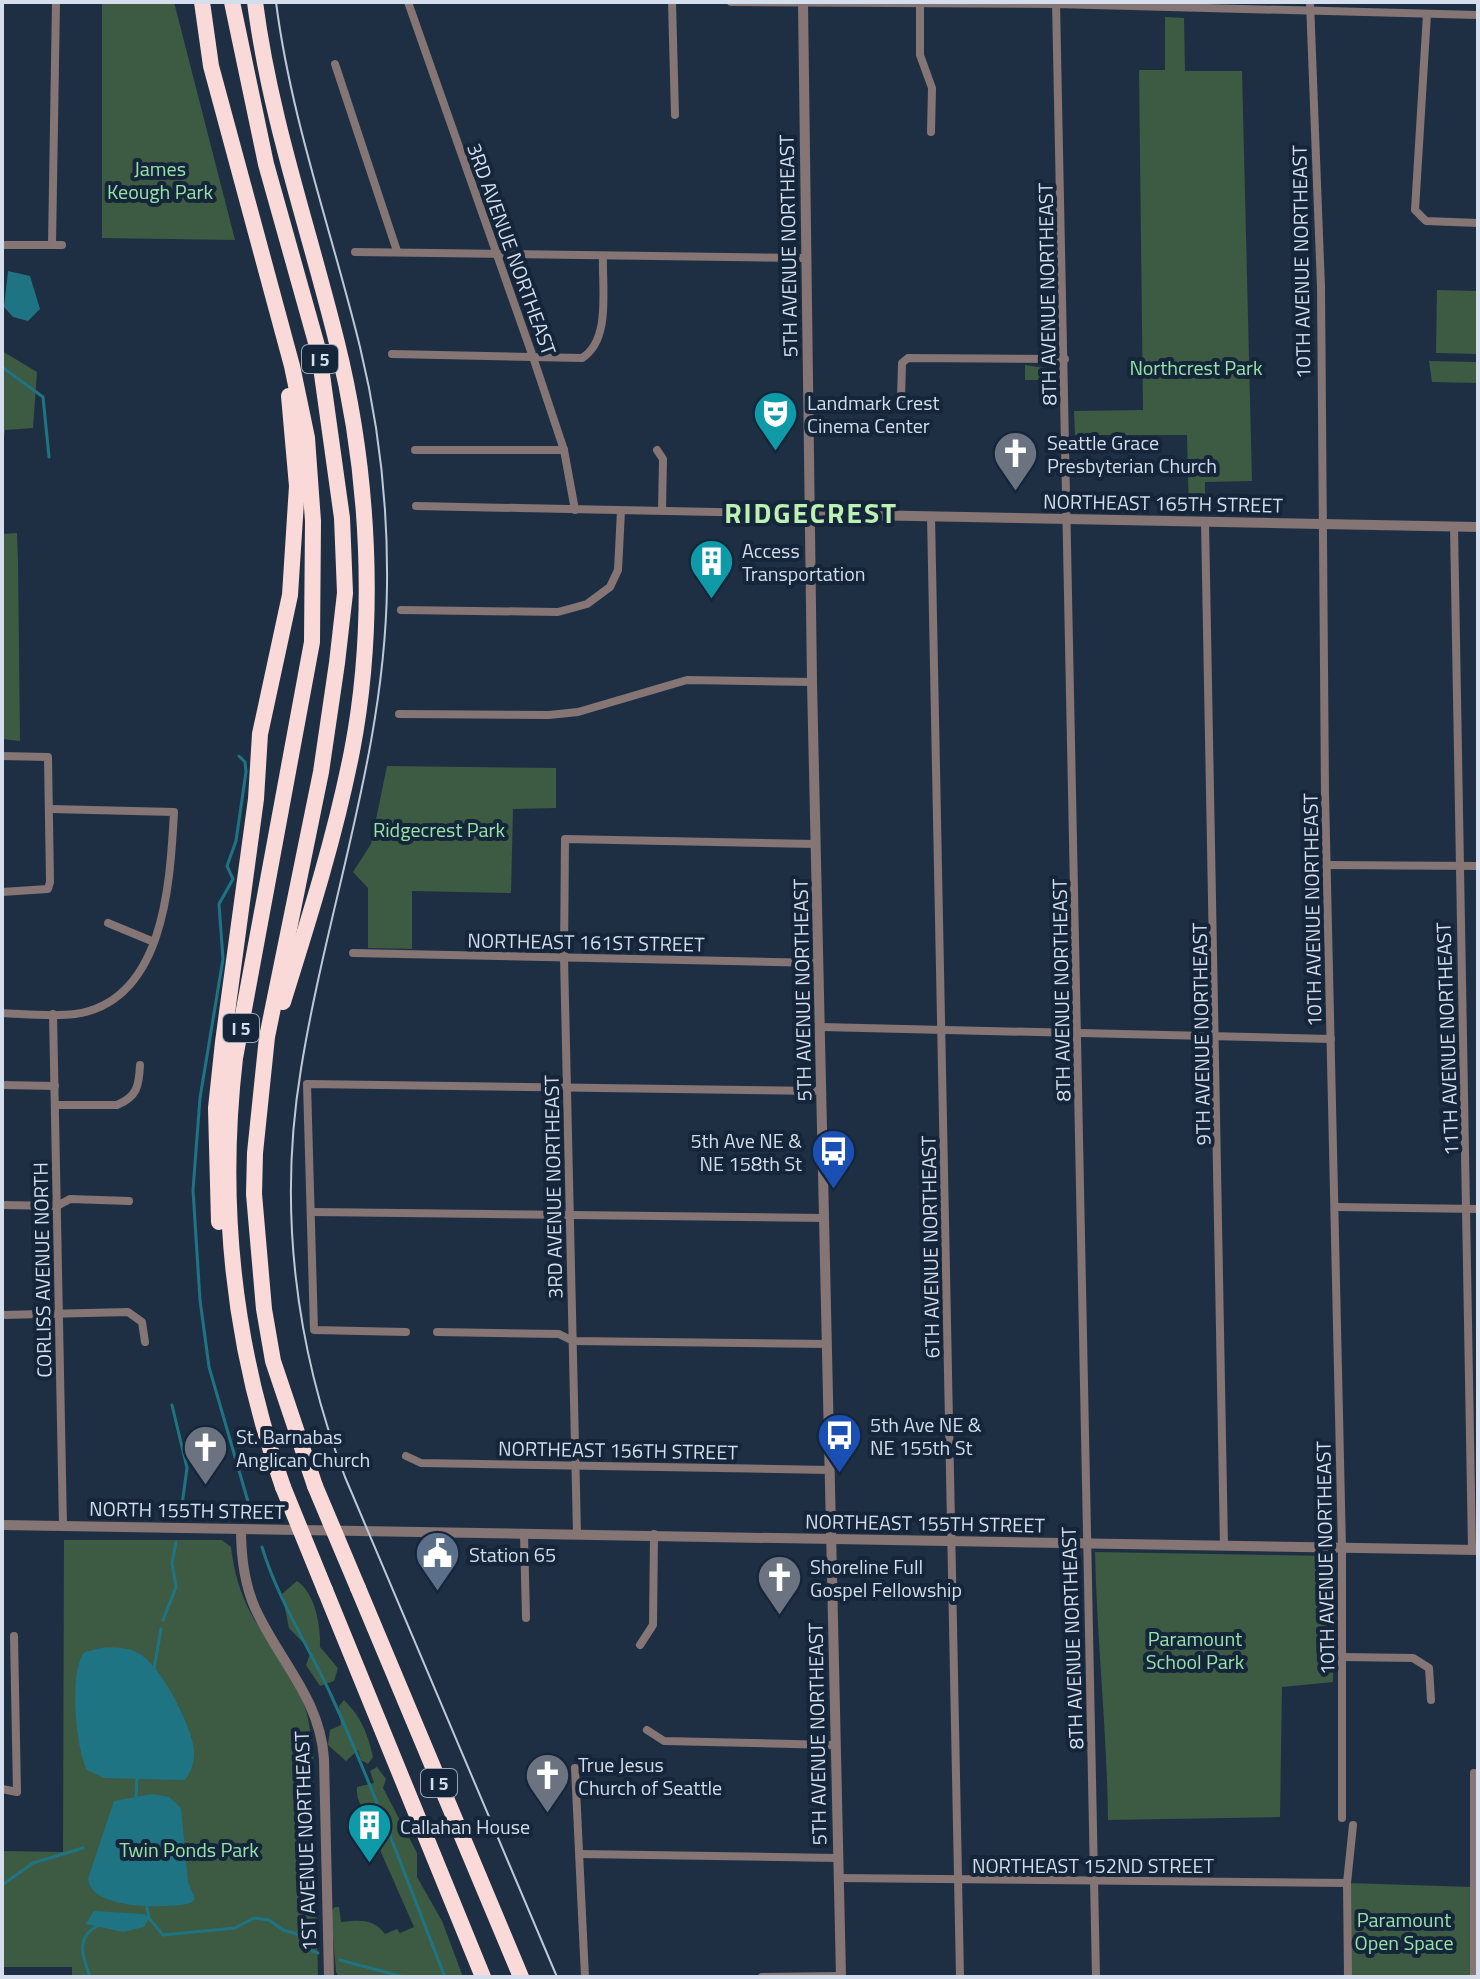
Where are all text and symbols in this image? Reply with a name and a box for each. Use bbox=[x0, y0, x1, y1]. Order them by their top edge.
street label: 5TH AVENUE NORTHEAST bbox=[771, 134, 805, 358]
street label: 3RD AVENUE NORTHEAST bbox=[459, 139, 565, 360]
street label: 10TH AVENUE NORTHEAST bbox=[1283, 144, 1319, 379]
park label: James Keough Park bbox=[107, 153, 213, 207]
street label: 8TH AVENUE NORTHEAST bbox=[1030, 182, 1064, 406]
road number: I 5 bbox=[302, 345, 338, 373]
park label: Northcrest Park bbox=[1129, 352, 1263, 383]
place label: Landmark Crest Cinema Center bbox=[807, 387, 940, 441]
theatre icon: Landmark Crest Cinema Center bbox=[752, 390, 800, 453]
place label: Seattle Grace Presbyterian Church bbox=[1047, 427, 1217, 481]
church icon: Seattle Grace Presbyterian Church bbox=[992, 429, 1040, 492]
street label: NORTHEAST 165TH STREET bbox=[1043, 485, 1284, 521]
district label: RIDGECREST bbox=[724, 491, 898, 534]
place label: Access Transportation bbox=[742, 535, 866, 589]
building icon: Access Transportation bbox=[687, 537, 735, 600]
street label: 10TH AVENUE NORTHEAST bbox=[1294, 792, 1330, 1027]
park label: Ridgecrest Park bbox=[373, 814, 506, 845]
street label: 5TH AVENUE NORTHEAST bbox=[785, 878, 819, 1102]
street label: 8TH AVENUE NORTHEAST bbox=[1044, 878, 1078, 1102]
street label: 11TH AVENUE NORTHEAST bbox=[1427, 921, 1467, 1156]
street label: 9TH AVENUE NORTHEAST bbox=[1184, 922, 1218, 1146]
street label: NORTHEAST 161ST STREET bbox=[467, 924, 705, 960]
road number: I 5 bbox=[223, 1014, 259, 1042]
street label: 3RD AVENUE NORTHEAST bbox=[536, 1074, 570, 1299]
place label: 5th Ave NE & NE 158th St bbox=[690, 1125, 802, 1179]
bus stop icon: 5th Ave NE & NE 158th St bbox=[809, 1128, 857, 1191]
street label: 6TH AVENUE NORTHEAST bbox=[913, 1135, 947, 1359]
street label: CORLISS AVENUE NORTH bbox=[25, 1162, 59, 1378]
place label: 5th Ave NE & NE 155th St bbox=[870, 1409, 982, 1463]
bus stop icon: 5th Ave NE & NE 155th St bbox=[815, 1411, 863, 1474]
place label: St. Barnabas Anglican Church bbox=[236, 1421, 370, 1475]
church icon: St. Barnabas Anglican Church bbox=[181, 1424, 229, 1487]
street label: NORTHEAST 156TH STREET bbox=[498, 1432, 739, 1468]
street label: 10TH AVENUE NORTHEAST bbox=[1307, 1440, 1343, 1675]
street label: NORTH 155TH STREET bbox=[89, 1493, 286, 1527]
street label: NORTHEAST 155TH STREET bbox=[805, 1505, 1046, 1541]
street label: 8TH AVENUE NORTHEAST bbox=[1053, 1526, 1091, 1750]
public building icon: Station 65 bbox=[414, 1530, 462, 1593]
place label: Station 65 bbox=[469, 1539, 556, 1570]
place label: Shoreline Full Gospel Fellowship bbox=[810, 1551, 962, 1605]
church icon: Shoreline Full Gospel Fellowship bbox=[755, 1554, 803, 1617]
street label: 5TH AVENUE NORTHEAST bbox=[800, 1622, 834, 1846]
park label: Paramount School Park bbox=[1146, 1623, 1245, 1677]
street label: 1ST AVENUE NORTHEAST bbox=[286, 1730, 324, 1951]
place label: True Jesus Church of Seattle bbox=[578, 1749, 722, 1803]
church icon: True Jesus Church of Seattle bbox=[523, 1751, 571, 1814]
road number: I 5 bbox=[421, 1769, 457, 1797]
building icon: Callahan House bbox=[345, 1802, 393, 1865]
place label: Callahan House bbox=[400, 1811, 530, 1842]
park label: Twin Ponds Park bbox=[119, 1834, 259, 1865]
street label: NORTHEAST 152ND STREET bbox=[972, 1850, 1215, 1881]
park label: Paramount Open Space bbox=[1354, 1904, 1454, 1958]

